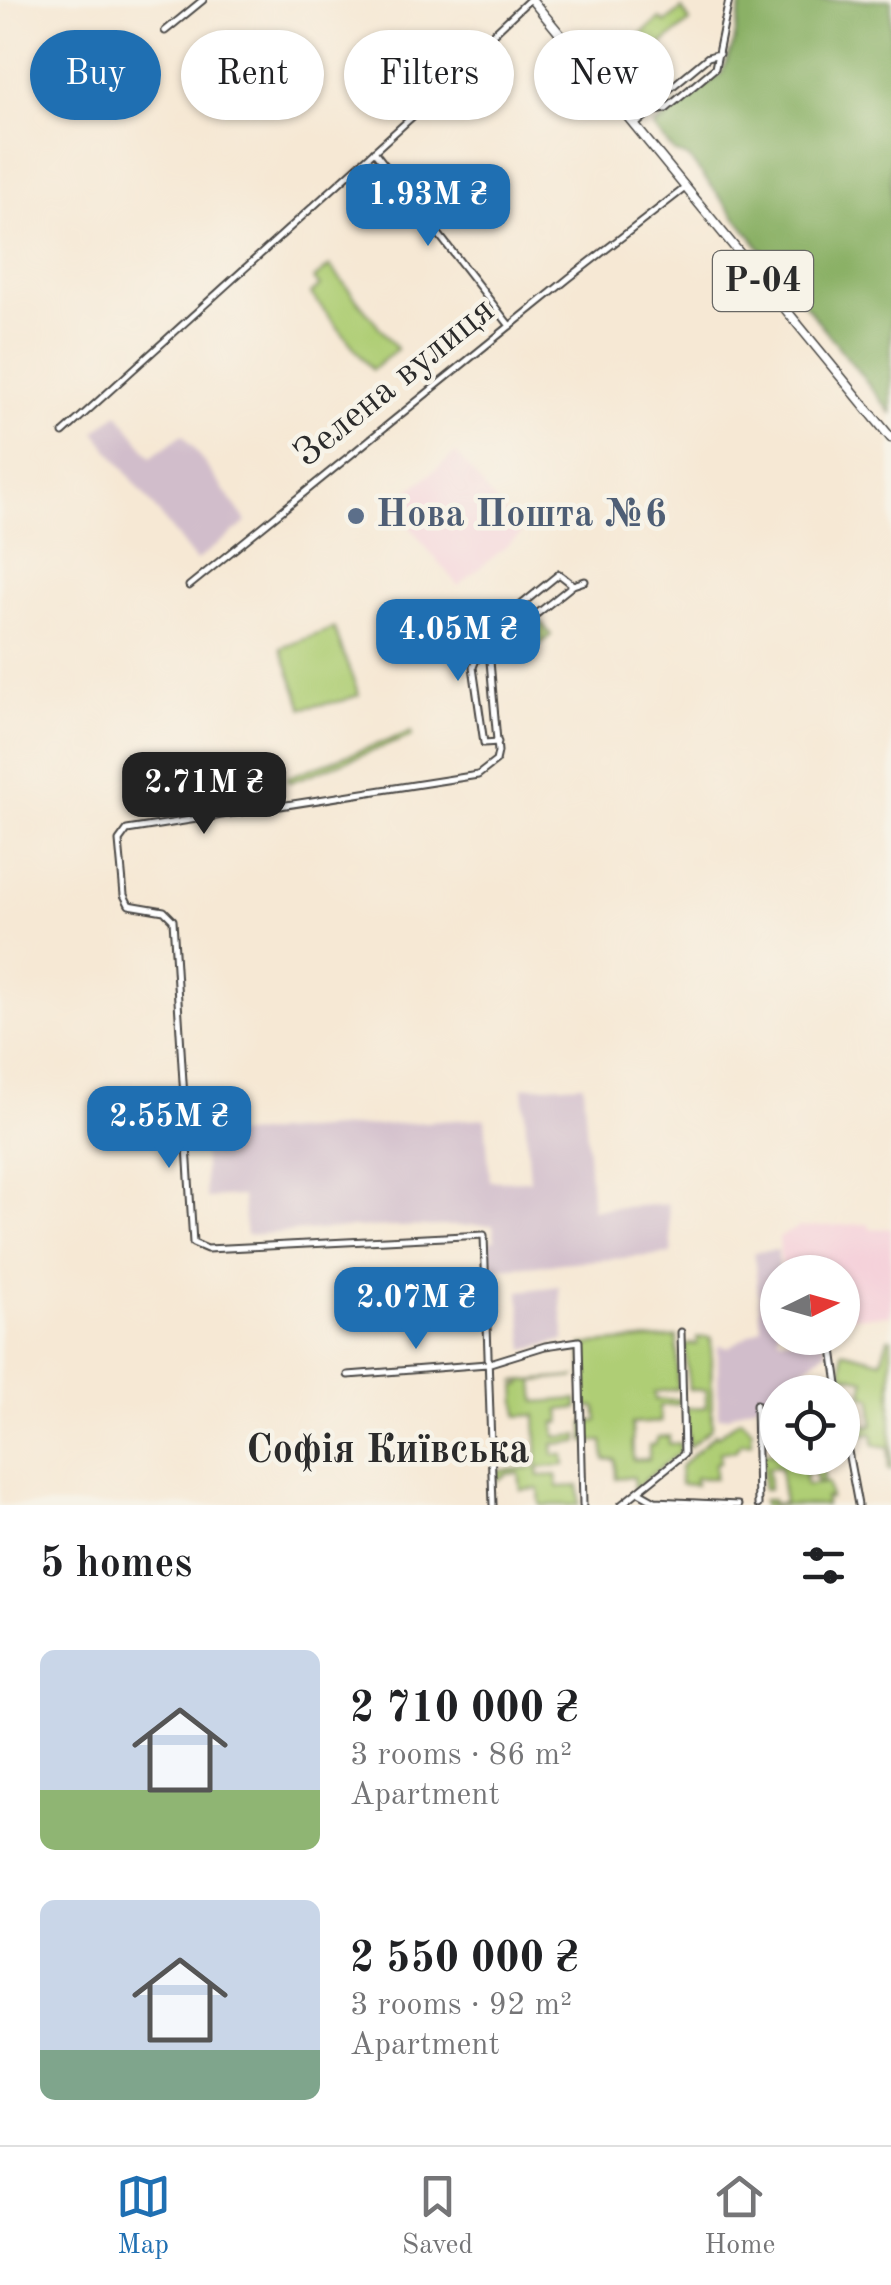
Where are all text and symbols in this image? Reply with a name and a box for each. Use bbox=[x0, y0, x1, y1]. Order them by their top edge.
chip: Buy bbox=[30, 30, 161, 120]
chip: Rent bbox=[181, 30, 324, 120]
chip: Filters bbox=[344, 30, 514, 120]
chip: New bbox=[534, 30, 674, 120]
pin: 1.93M ₴ bbox=[336, 164, 520, 249]
text: 1.93M ₴ bbox=[368, 180, 488, 212]
road number: Р-04 bbox=[713, 251, 813, 311]
street label: Зелена вулиця bbox=[288, 291, 502, 475]
place label: Нова Пошта №6 bbox=[376, 497, 667, 535]
marker: Нова Пошта №6 bbox=[345, 505, 367, 527]
pin: 4.05M ₴ bbox=[366, 599, 550, 684]
text: 4.05M ₴ bbox=[398, 615, 518, 647]
pin: 2.71M ₴ bbox=[112, 752, 296, 837]
text: 2.71M ₴ bbox=[144, 768, 264, 800]
pin: 2.55M ₴ bbox=[77, 1086, 261, 1171]
text: 2.55M ₴ bbox=[109, 1102, 229, 1134]
north arrow bbox=[760, 1255, 860, 1355]
map controls bbox=[760, 1255, 860, 1475]
pin: 2.07M ₴ bbox=[324, 1267, 508, 1352]
text: 2.07M ₴ bbox=[356, 1283, 476, 1315]
button: locate bbox=[760, 1375, 860, 1475]
district label: Софія Київська bbox=[246, 1432, 530, 1472]
icon: filters bbox=[796, 1538, 851, 1593]
text: 5 homes bbox=[40, 1544, 192, 1586]
text: 2 710 000 ₴ bbox=[350, 1689, 579, 1731]
icon: home bbox=[120, 1690, 240, 1810]
text: 3 rooms · 86 m² bbox=[350, 1740, 572, 1772]
text: Apartment bbox=[350, 1780, 500, 1812]
text: 2 550 000 ₴ bbox=[350, 1939, 579, 1981]
icon: home bbox=[120, 1940, 240, 2060]
text: 3 rooms · 92 m² bbox=[350, 1990, 572, 2022]
text: Apartment bbox=[350, 2030, 500, 2062]
tab: Map bbox=[116, 2169, 171, 2264]
tab: Saved bbox=[402, 2169, 473, 2264]
tab: Home bbox=[704, 2169, 775, 2264]

